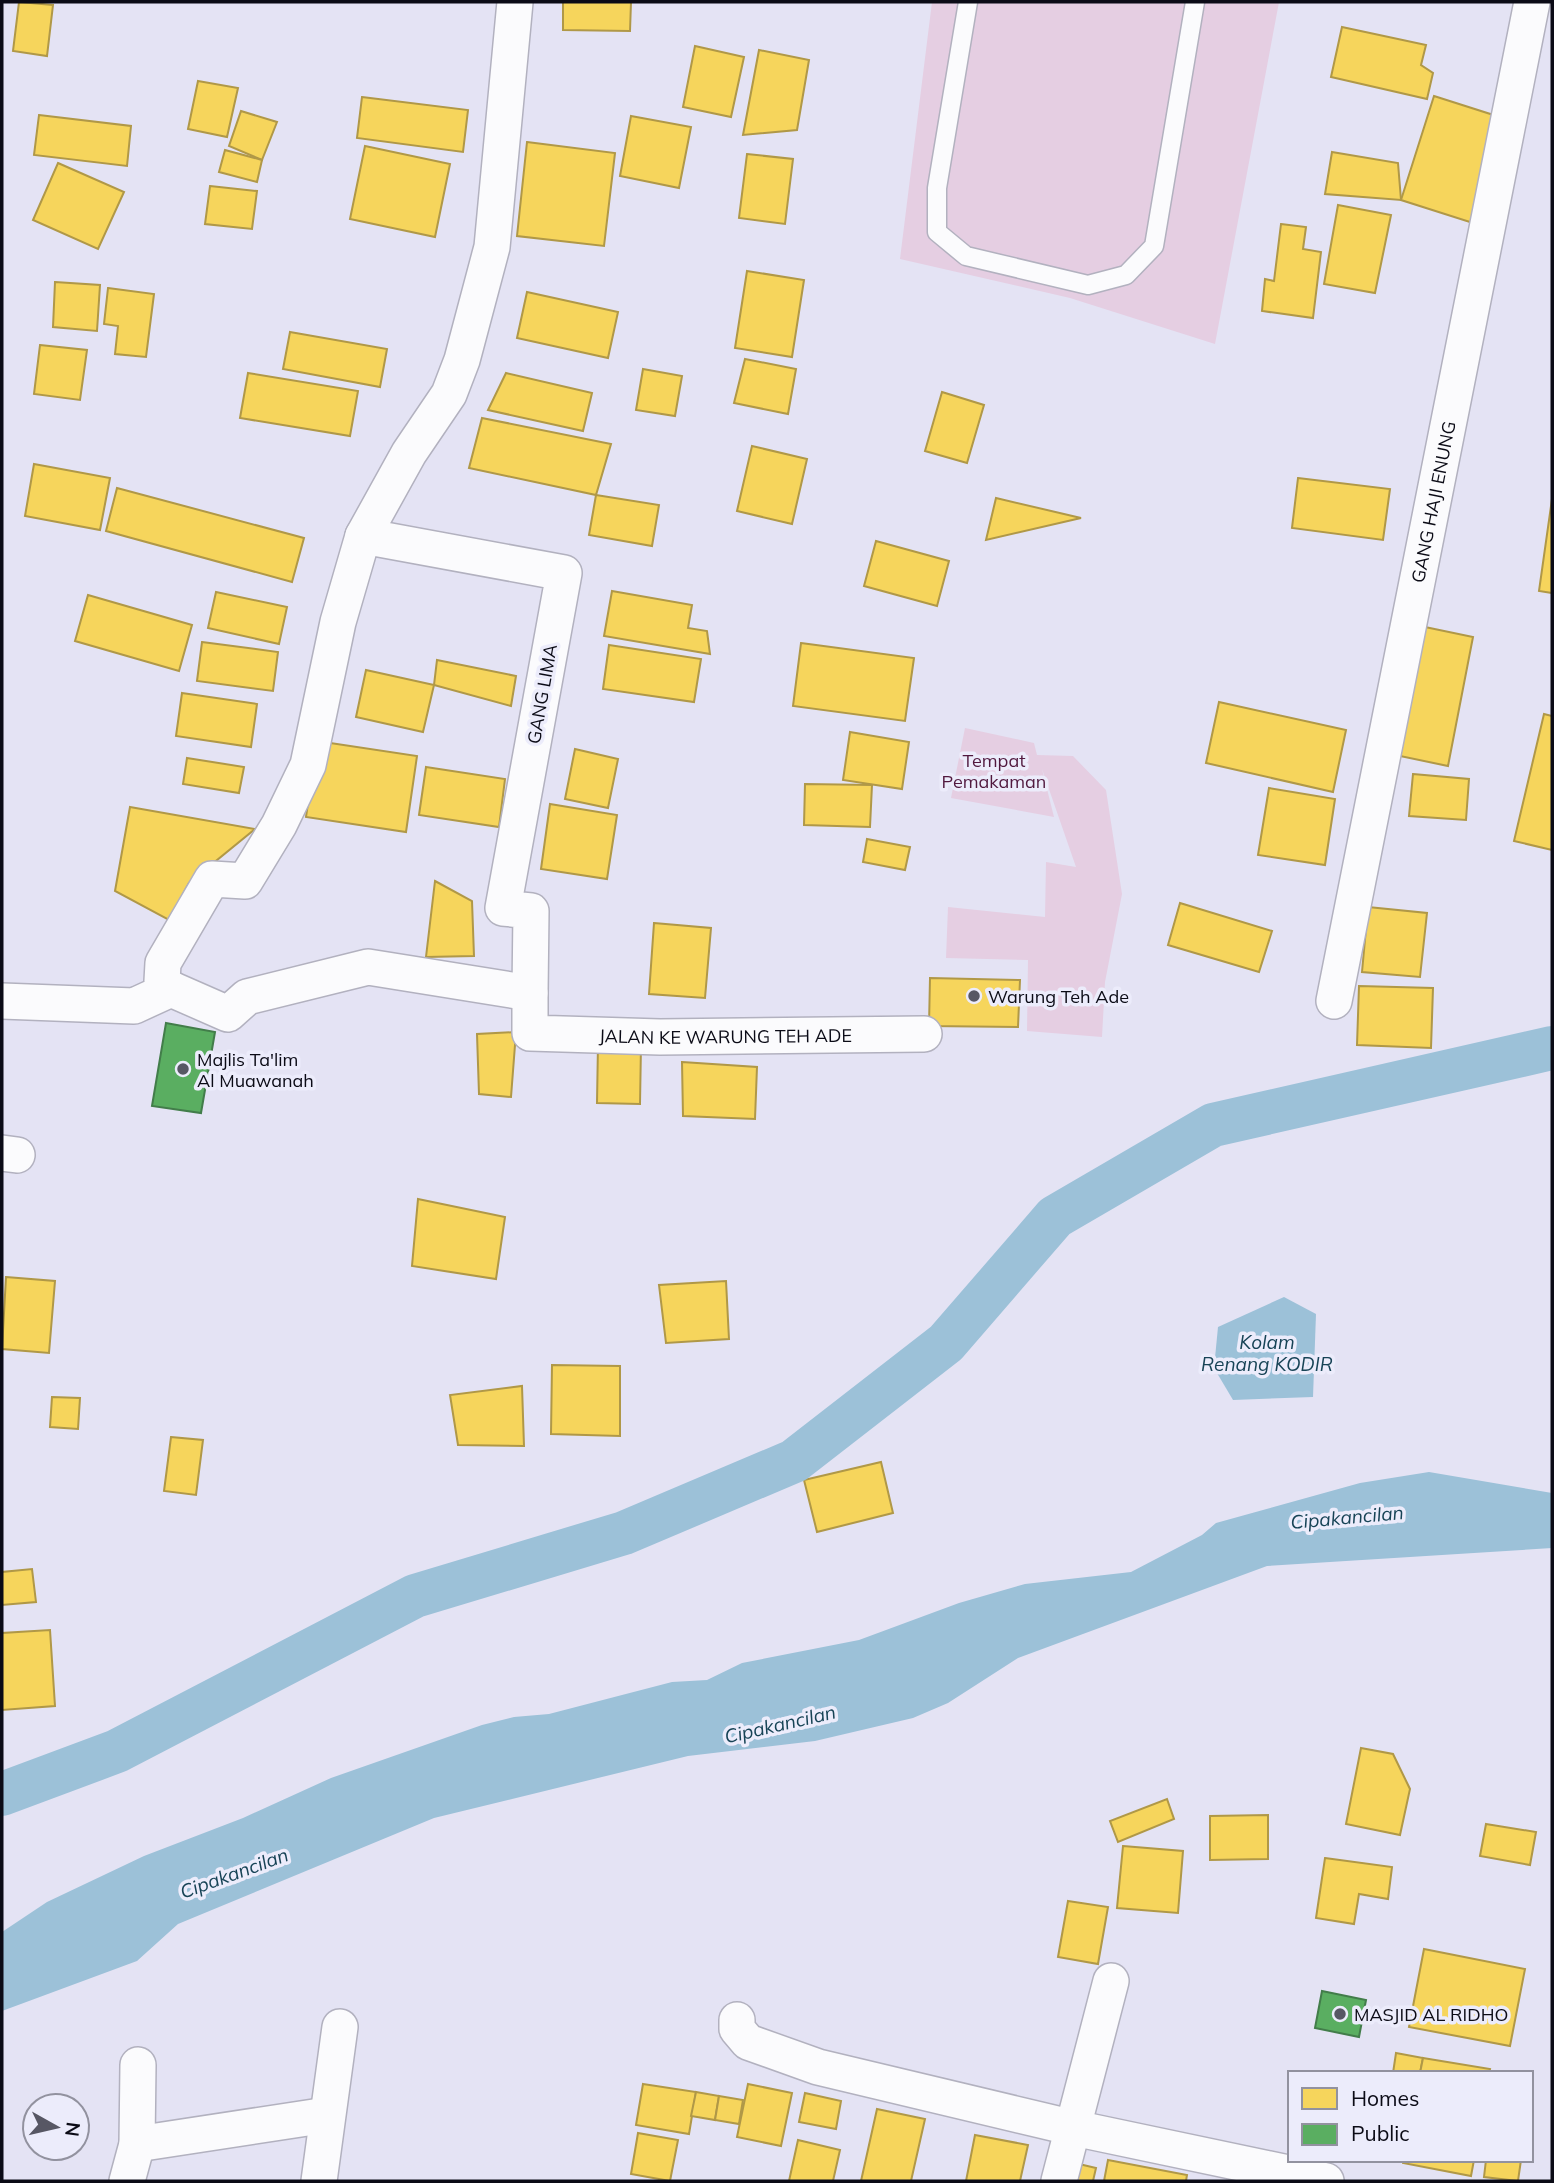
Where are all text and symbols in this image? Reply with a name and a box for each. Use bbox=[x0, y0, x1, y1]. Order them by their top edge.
street label: GANG HAJI ENUNG bbox=[1406, 419, 1460, 585]
street label: GANG LIMA bbox=[522, 642, 562, 746]
park label: Tempat Pemakaman bbox=[942, 749, 1046, 793]
place label: Warung Teh Ade bbox=[988, 985, 1129, 1008]
marker: Warung Teh Ade bbox=[966, 988, 982, 1004]
street label: JALAN KE WARUNG TEH ADE bbox=[599, 1023, 852, 1049]
place label: Majlis Ta'lim Al Muawanah bbox=[197, 1048, 314, 1092]
marker: Majlis Ta'lim Al Muawanah bbox=[175, 1061, 191, 1077]
water label: Kolam Renang KODIR bbox=[1201, 1330, 1333, 1376]
water label: Cipakancilan bbox=[1289, 1500, 1405, 1534]
water label: Cipakancilan bbox=[722, 1700, 838, 1748]
water label: Cipakancilan bbox=[177, 1842, 291, 1904]
place label: MASJID AL RIDHO bbox=[1354, 2003, 1508, 2026]
marker: MASJID AL RIDHO bbox=[1332, 2006, 1348, 2022]
legend bbox=[1288, 2071, 1533, 2162]
text: Homes bbox=[1351, 2085, 1419, 2111]
north arrow bbox=[21, 2092, 91, 2162]
text: Public bbox=[1351, 2120, 1410, 2146]
text: N bbox=[60, 2121, 86, 2138]

